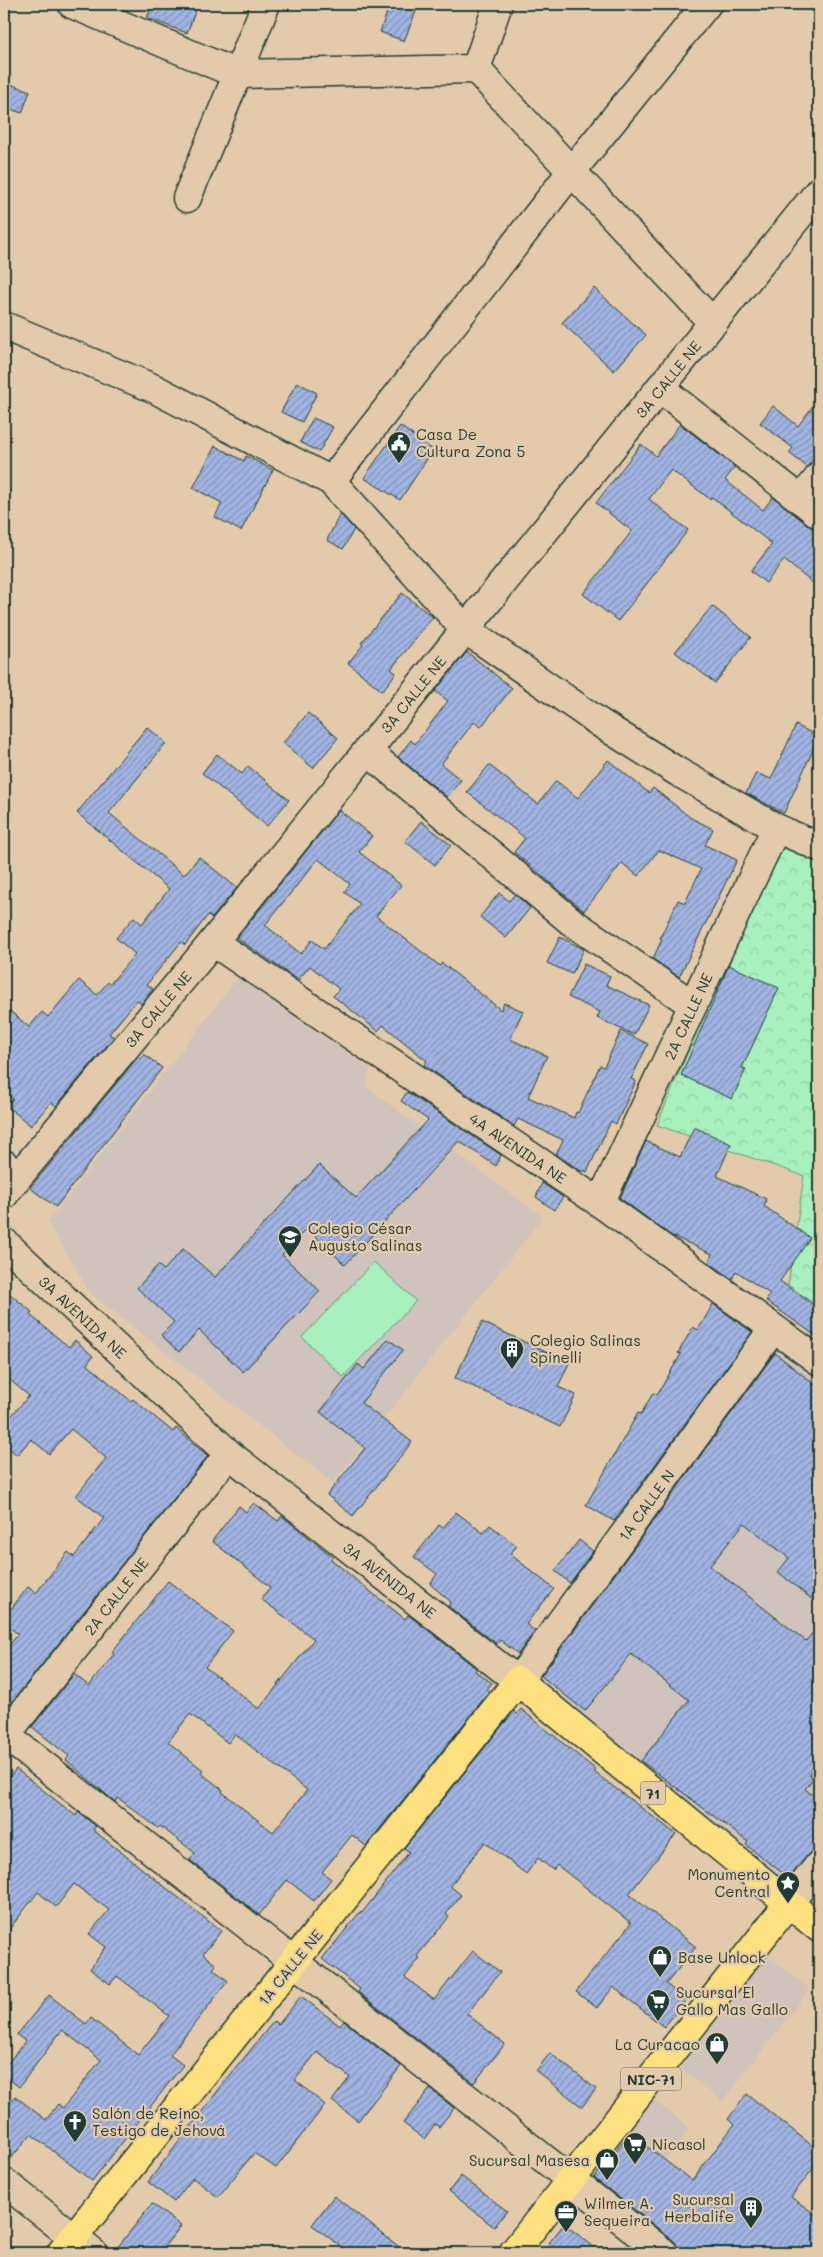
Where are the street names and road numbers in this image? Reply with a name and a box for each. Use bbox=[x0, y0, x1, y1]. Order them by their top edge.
street label: 3A CALLE NE bbox=[631, 336, 706, 422]
street label: 3A CALLE NE bbox=[376, 651, 451, 737]
street label: 3A CALLE NE bbox=[120, 966, 196, 1051]
street label: 2A CALLE NE bbox=[659, 969, 717, 1063]
street label: 4A AVENIDA NE bbox=[466, 1108, 571, 1188]
street label: 3A AVENIDA NE bbox=[35, 1271, 131, 1363]
street label: 1A CALLE N bbox=[613, 1465, 679, 1545]
street label: 3A AVENIDA NE bbox=[339, 1537, 441, 1623]
street label: 2A CALLE NE bbox=[79, 1553, 153, 1639]
road number: 71 bbox=[640, 1782, 666, 1805]
street label: 1A CALLE NE bbox=[253, 1925, 327, 2009]
road number: NIC-71 bbox=[621, 2068, 681, 2090]

